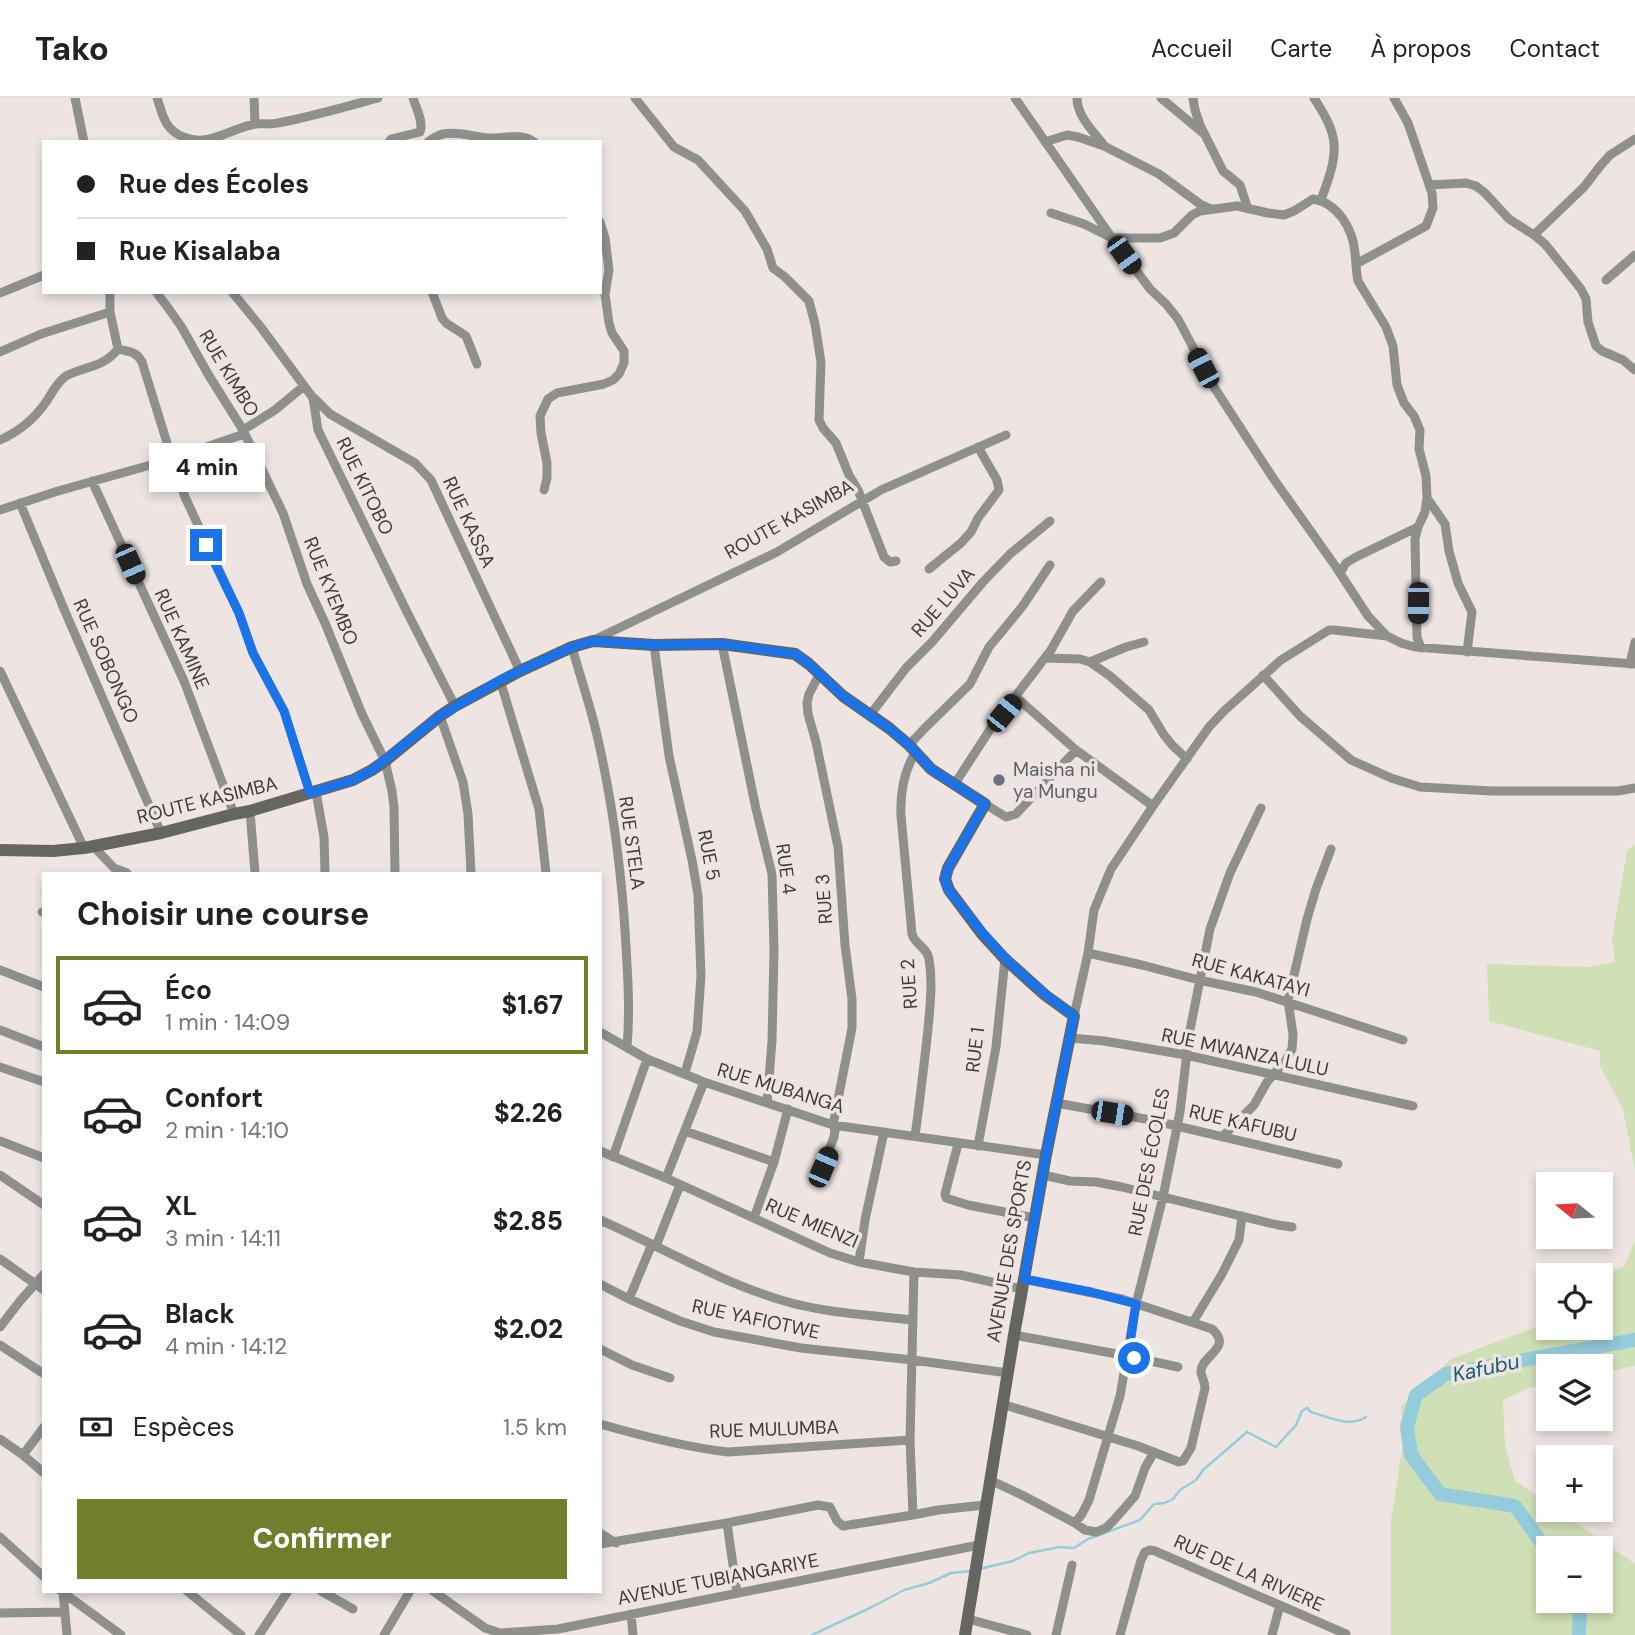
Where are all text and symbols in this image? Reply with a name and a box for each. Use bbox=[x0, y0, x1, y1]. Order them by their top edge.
text: Tako bbox=[35, 27, 109, 70]
text: Accueil bbox=[1151, 33, 1232, 64]
text: Carte bbox=[1270, 33, 1332, 64]
text: À propos bbox=[1370, 33, 1472, 64]
text: Contact bbox=[1510, 33, 1600, 64]
text: Rue des Écoles bbox=[119, 167, 309, 201]
car bbox=[1104, 232, 1145, 278]
text: Rue Kisalaba bbox=[119, 234, 281, 268]
street label: RUE KIMBO bbox=[193, 325, 265, 421]
car bbox=[1184, 345, 1223, 391]
street label: RUE KITOBO bbox=[331, 433, 399, 539]
callout: 4 min bbox=[148, 444, 264, 492]
text: 4 min bbox=[176, 452, 238, 482]
street label: RUE KASSA bbox=[437, 472, 501, 572]
street label: ROUTE KASIMBA bbox=[720, 473, 858, 565]
route end bbox=[190, 529, 222, 561]
street label: RUE KYEMBO bbox=[298, 533, 364, 649]
car bbox=[112, 541, 149, 587]
street label: RUE LUVA bbox=[906, 561, 981, 642]
car bbox=[1408, 582, 1429, 624]
street label: RUE KAMINE bbox=[149, 585, 215, 693]
street label: RUE SOBONGO bbox=[67, 595, 145, 727]
car bbox=[983, 690, 1026, 736]
place label: Maisha ni ya Mungu bbox=[1013, 757, 1098, 804]
street label: ROUTE KASIMBA bbox=[134, 770, 280, 830]
marker: Maisha ni ya Mungu bbox=[991, 772, 1007, 788]
street label: RUE STELA bbox=[613, 795, 651, 892]
street label: RUE 5 bbox=[692, 828, 726, 882]
street label: RUE 4 bbox=[770, 842, 802, 896]
street label: RUE 3 bbox=[810, 873, 838, 925]
text: Choisir une course bbox=[77, 893, 369, 935]
street label: RUE KAKATAYI bbox=[1189, 947, 1313, 1003]
street label: RUE 2 bbox=[895, 958, 923, 1010]
text: Éco bbox=[165, 973, 212, 1007]
icon: car bbox=[81, 974, 144, 1037]
text: $1.67 bbox=[501, 988, 563, 1022]
text: 1 min · 14:09 bbox=[165, 1007, 290, 1037]
street label: RUE MWANZA LULU bbox=[1159, 1022, 1331, 1082]
street label: RUE 1 bbox=[960, 1026, 990, 1074]
street label: RUE MUBANGA bbox=[714, 1057, 848, 1119]
text: Confort bbox=[165, 1081, 263, 1115]
icon: car bbox=[81, 1082, 144, 1145]
street label: RUE DES ÉCOLES bbox=[1122, 1086, 1176, 1238]
text: $2.26 bbox=[494, 1096, 563, 1130]
street label: RUE KAFUBU bbox=[1187, 1098, 1299, 1148]
car bbox=[1090, 1099, 1135, 1127]
text: 2 min · 14:10 bbox=[165, 1115, 289, 1145]
car bbox=[806, 1144, 841, 1190]
street label: AVENUE DES SPORTS bbox=[981, 1158, 1037, 1344]
north arrow bbox=[1536, 1172, 1614, 1250]
map controls bbox=[1536, 1172, 1613, 1613]
text: XL bbox=[165, 1189, 197, 1223]
icon: car bbox=[81, 1190, 144, 1253]
street label: RUE MIENZI bbox=[762, 1192, 862, 1254]
text: $2.85 bbox=[493, 1204, 563, 1238]
text: 3 min · 14:11 bbox=[165, 1223, 281, 1253]
button: locate bbox=[1536, 1263, 1613, 1340]
street label: RUE YAFIOTWE bbox=[690, 1293, 822, 1345]
text: Black bbox=[165, 1297, 235, 1331]
icon: car bbox=[81, 1298, 144, 1361]
text: $2.02 bbox=[493, 1312, 563, 1346]
text: 4 min · 14:12 bbox=[165, 1331, 287, 1361]
route start bbox=[1118, 1342, 1150, 1374]
water label: Kafubu bbox=[1450, 1347, 1522, 1389]
button: layers bbox=[1536, 1354, 1613, 1431]
icon: cash bbox=[77, 1408, 115, 1446]
text: Espèces bbox=[133, 1410, 234, 1444]
text: 1.5 km bbox=[503, 1412, 567, 1442]
street label: RUE MULUMBA bbox=[709, 1414, 840, 1444]
button: + bbox=[1536, 1445, 1613, 1522]
button: Confirmer bbox=[77, 1499, 567, 1579]
street label: RUE DE LA RIVIERE bbox=[1170, 1529, 1328, 1617]
button: − bbox=[1536, 1536, 1613, 1613]
street label: AVENUE TUBIANGARIYE bbox=[615, 1547, 821, 1611]

